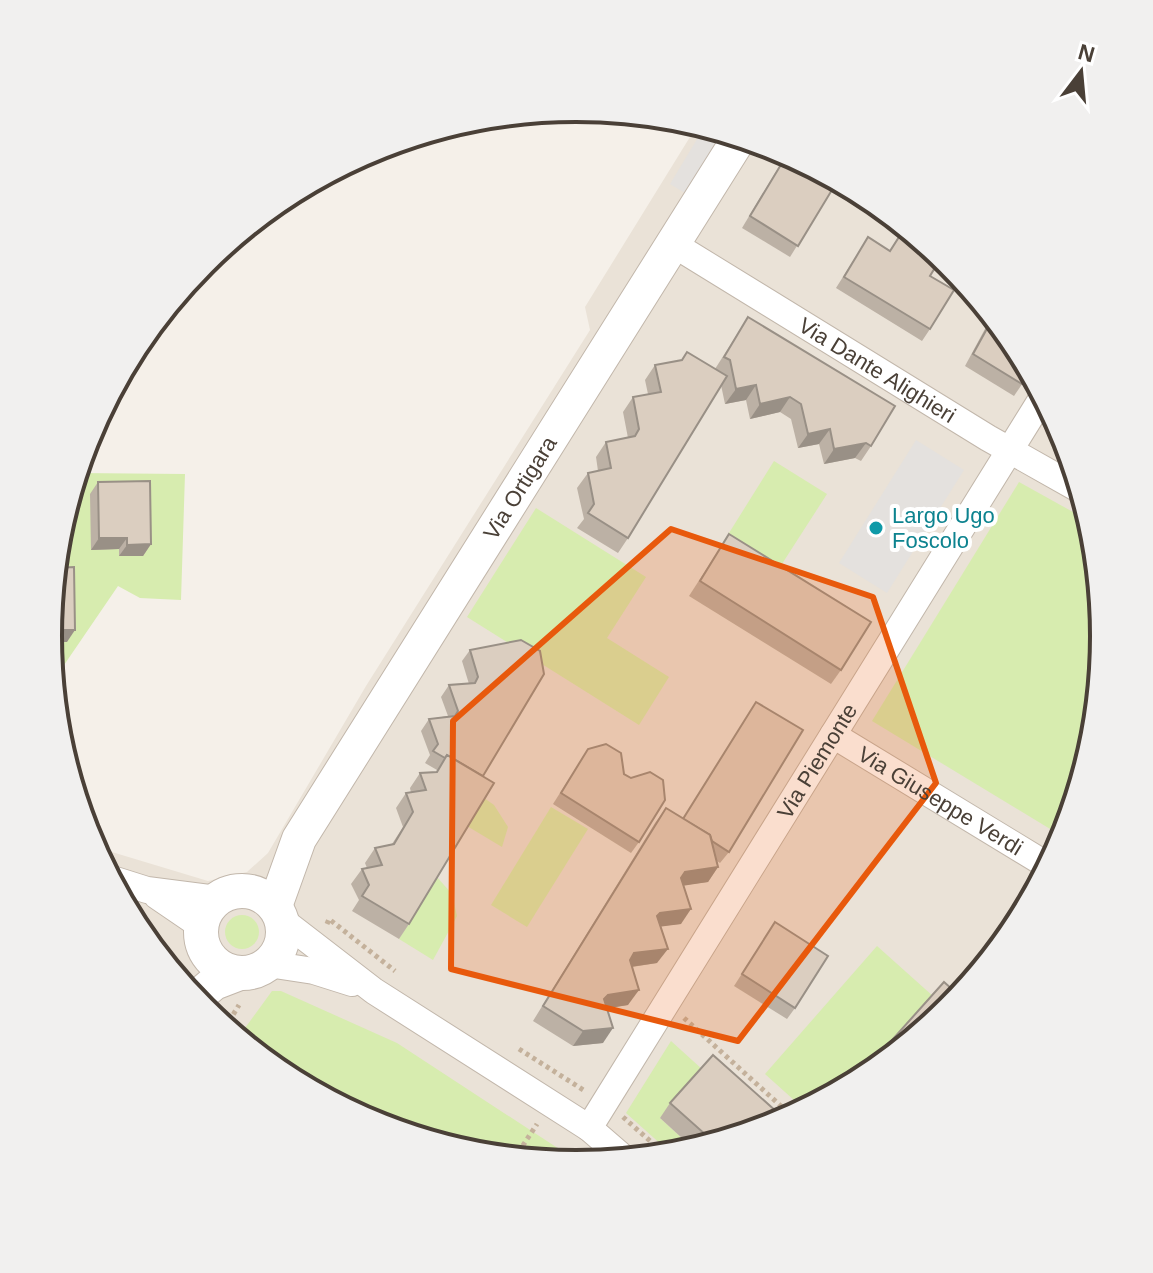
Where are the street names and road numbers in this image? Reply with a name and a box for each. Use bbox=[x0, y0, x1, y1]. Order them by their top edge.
street label: Via Dante Alighieri bbox=[794, 312, 960, 428]
street label: Via Ortigara bbox=[478, 431, 562, 544]
street label: Via Piemonte bbox=[772, 699, 862, 823]
street label: Via Giuseppe Verdi bbox=[854, 741, 1028, 860]

